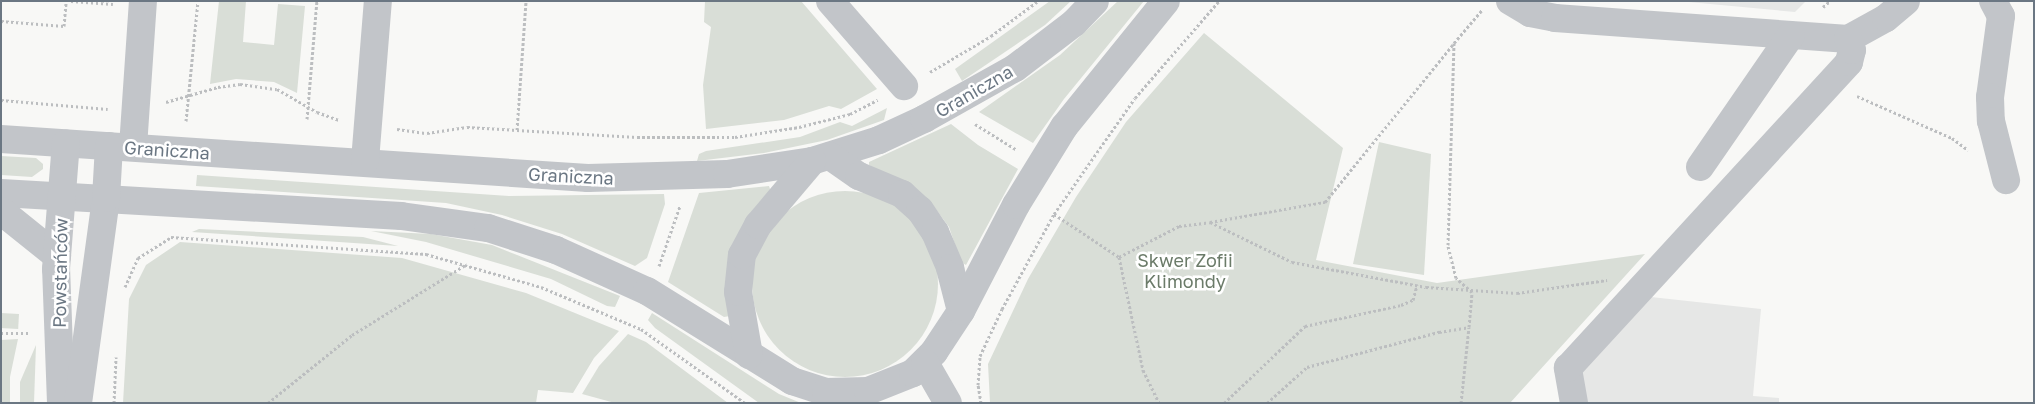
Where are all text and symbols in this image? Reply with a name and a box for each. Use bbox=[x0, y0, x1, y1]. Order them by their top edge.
street label: Graniczna bbox=[931, 60, 1017, 122]
street label: Graniczna bbox=[123, 136, 211, 164]
street label: Graniczna bbox=[528, 163, 614, 189]
street label: Powstańców bbox=[48, 218, 72, 328]
park label: Skwer Zofii Klimondy bbox=[1137, 250, 1233, 292]

